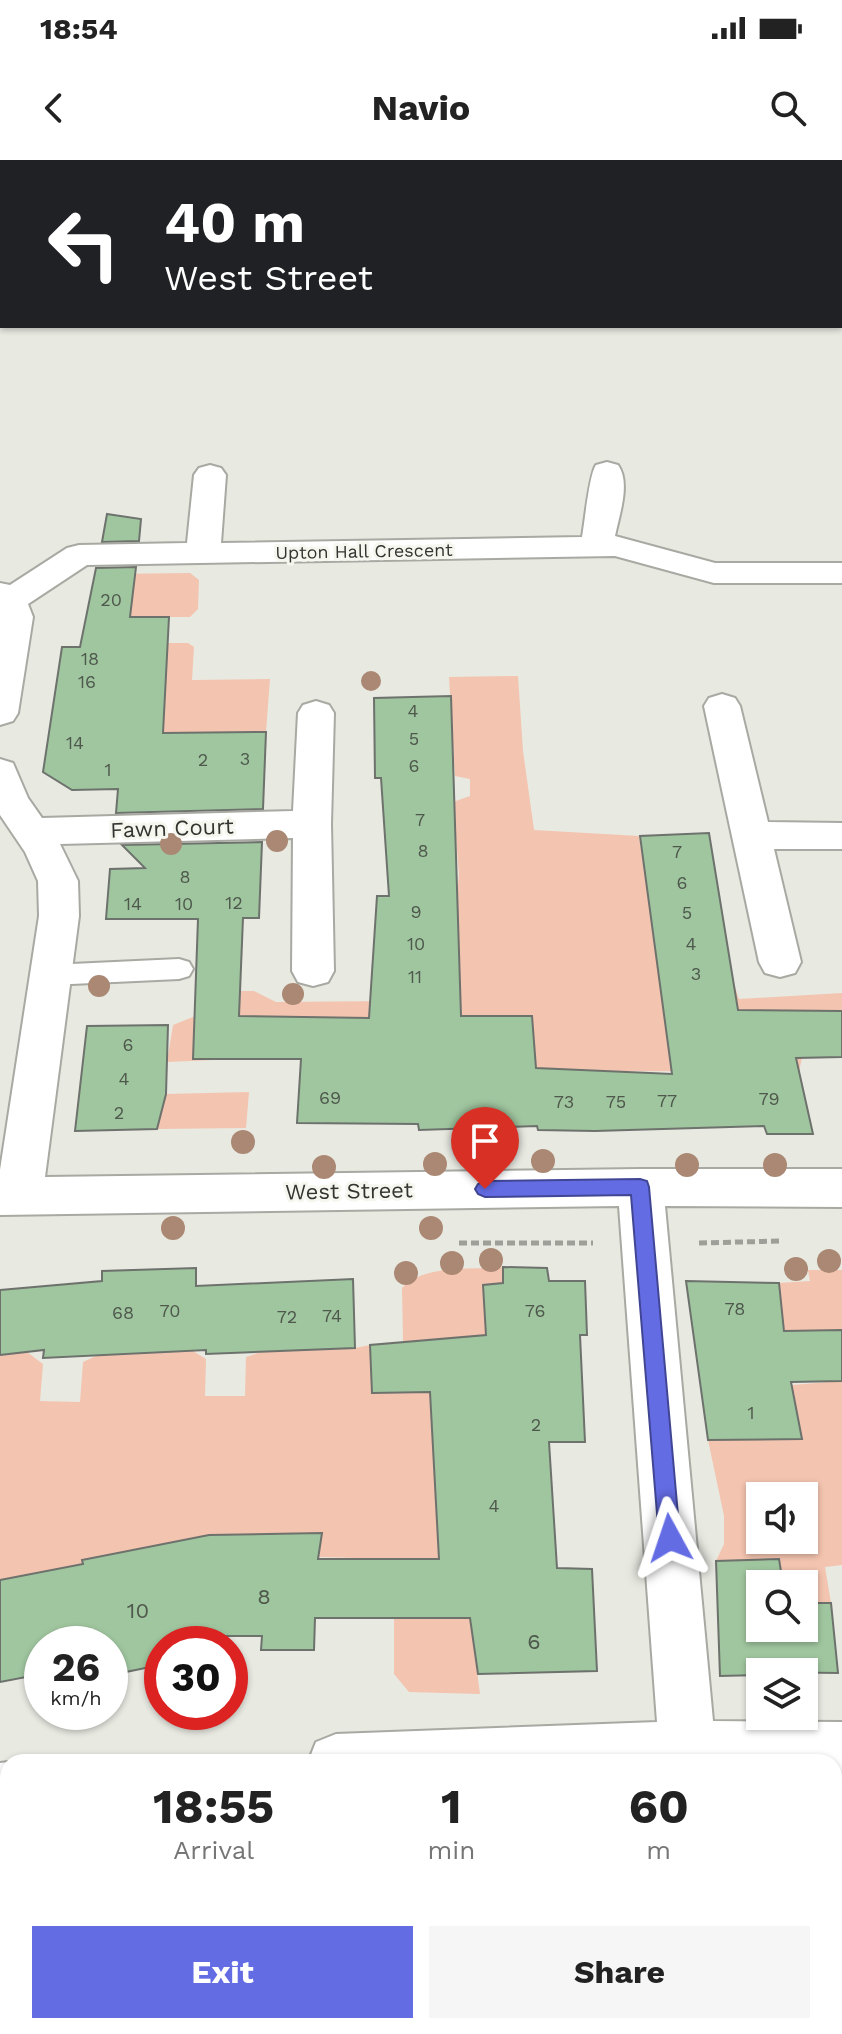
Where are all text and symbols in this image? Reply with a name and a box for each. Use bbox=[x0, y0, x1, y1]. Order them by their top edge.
text: 18:54 bbox=[40, 11, 118, 46]
icon: back bbox=[32, 86, 76, 130]
icon: search bbox=[766, 86, 810, 130]
text: Navio bbox=[372, 87, 470, 129]
text: 40 m bbox=[164, 190, 305, 256]
icon: left bbox=[32, 192, 136, 296]
text: West Street bbox=[164, 257, 373, 299]
street label: Upton Hall Crescent bbox=[275, 539, 453, 563]
house number: 20 bbox=[100, 589, 122, 610]
house number: 18 bbox=[81, 648, 99, 669]
house number: 16 bbox=[78, 671, 96, 692]
house number: 4 bbox=[408, 700, 419, 721]
house number: 5 bbox=[409, 728, 419, 749]
house number: 14 bbox=[66, 732, 84, 753]
house number: 3 bbox=[240, 748, 250, 769]
house number: 2 bbox=[198, 749, 208, 770]
house number: 6 bbox=[409, 755, 419, 776]
house number: 1 bbox=[104, 759, 112, 780]
house number: 7 bbox=[415, 809, 425, 830]
street label: Fawn Court bbox=[110, 813, 234, 843]
house number: 8 bbox=[417, 840, 429, 861]
house number: 7 bbox=[672, 841, 682, 862]
house number: 8 bbox=[179, 866, 191, 887]
house number: 6 bbox=[677, 872, 687, 893]
house number: 12 bbox=[225, 892, 243, 913]
house number: 14 bbox=[124, 893, 142, 914]
house number: 10 bbox=[175, 893, 193, 914]
house number: 9 bbox=[410, 901, 422, 922]
house number: 5 bbox=[682, 902, 692, 923]
house number: 10 bbox=[407, 933, 425, 954]
house number: 4 bbox=[686, 933, 697, 954]
house number: 3 bbox=[691, 963, 701, 984]
house number: 11 bbox=[408, 966, 422, 987]
house number: 6 bbox=[123, 1034, 133, 1055]
house number: 4 bbox=[119, 1068, 130, 1089]
house number: 69 bbox=[319, 1087, 341, 1108]
house number: 79 bbox=[758, 1088, 780, 1109]
house number: 77 bbox=[657, 1090, 677, 1111]
house number: 73 bbox=[554, 1091, 574, 1112]
house number: 75 bbox=[606, 1091, 626, 1112]
house number: 2 bbox=[114, 1102, 124, 1123]
pin bbox=[451, 1107, 519, 1189]
icon: arrive bbox=[463, 1119, 507, 1163]
street label: West Street bbox=[285, 1177, 413, 1205]
house number: 78 bbox=[725, 1298, 745, 1319]
house number: 70 bbox=[160, 1300, 180, 1321]
house number: 76 bbox=[525, 1300, 545, 1321]
house number: 68 bbox=[112, 1302, 134, 1323]
house number: 74 bbox=[322, 1305, 342, 1326]
house number: 72 bbox=[277, 1306, 297, 1327]
house number: 1 bbox=[747, 1402, 755, 1423]
house number: 2 bbox=[531, 1414, 541, 1435]
map controls bbox=[746, 1482, 818, 1730]
button: sound bbox=[746, 1482, 818, 1554]
house number: 4 bbox=[489, 1495, 500, 1516]
position arrow bbox=[628, 1496, 712, 1580]
button: search bbox=[746, 1570, 818, 1642]
house number: 8 bbox=[257, 1584, 271, 1609]
house number: 10 bbox=[127, 1598, 149, 1623]
speed limit sign: 30 bbox=[144, 1626, 248, 1730]
house number: 6 bbox=[527, 1629, 541, 1654]
text: 26 bbox=[52, 1644, 100, 1691]
button: layers bbox=[746, 1658, 818, 1730]
text: km/h bbox=[50, 1686, 102, 1710]
text: 18:55 bbox=[153, 1778, 274, 1835]
text: 1 bbox=[441, 1778, 462, 1835]
text: 60 bbox=[628, 1778, 689, 1835]
text: Arrival bbox=[173, 1835, 254, 1865]
text: min bbox=[427, 1835, 475, 1865]
text: m bbox=[646, 1835, 671, 1865]
button: Exit bbox=[32, 1926, 413, 2018]
button: Share bbox=[429, 1926, 810, 2018]

